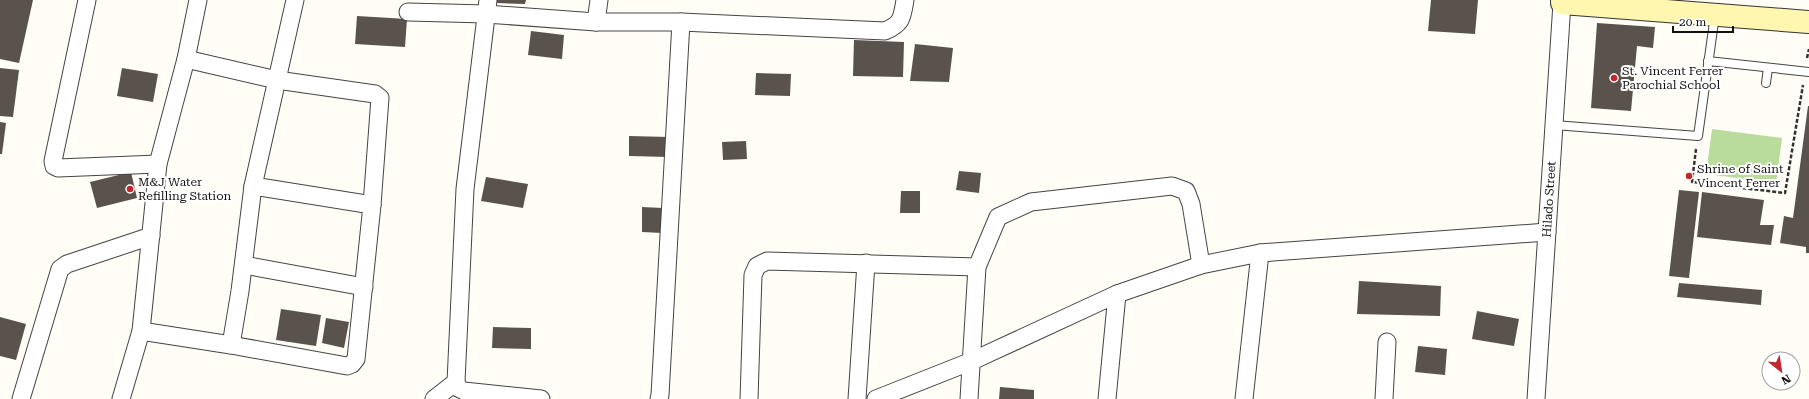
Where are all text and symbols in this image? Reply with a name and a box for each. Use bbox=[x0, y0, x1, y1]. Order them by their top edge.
scale bar bbox=[1673, 8, 1733, 34]
text: 20 m bbox=[1679, 15, 1706, 29]
place label: St. Vincent Ferrer Parochial School bbox=[1622, 64, 1723, 92]
marker: St. Vincent Ferrer Parochial School bbox=[1609, 73, 1619, 83]
street label: Hilado Street bbox=[1540, 160, 1559, 238]
place label: Shrine of Saint Vincent Ferrer bbox=[1697, 162, 1784, 190]
marker: Shrine of Saint Vincent Ferrer bbox=[1684, 171, 1694, 181]
place label: M&J Water Refilling Station bbox=[138, 175, 232, 203]
marker: M&J Water Refilling Station bbox=[125, 184, 135, 194]
north arrow bbox=[1761, 351, 1801, 391]
text: N bbox=[1778, 371, 1793, 387]

